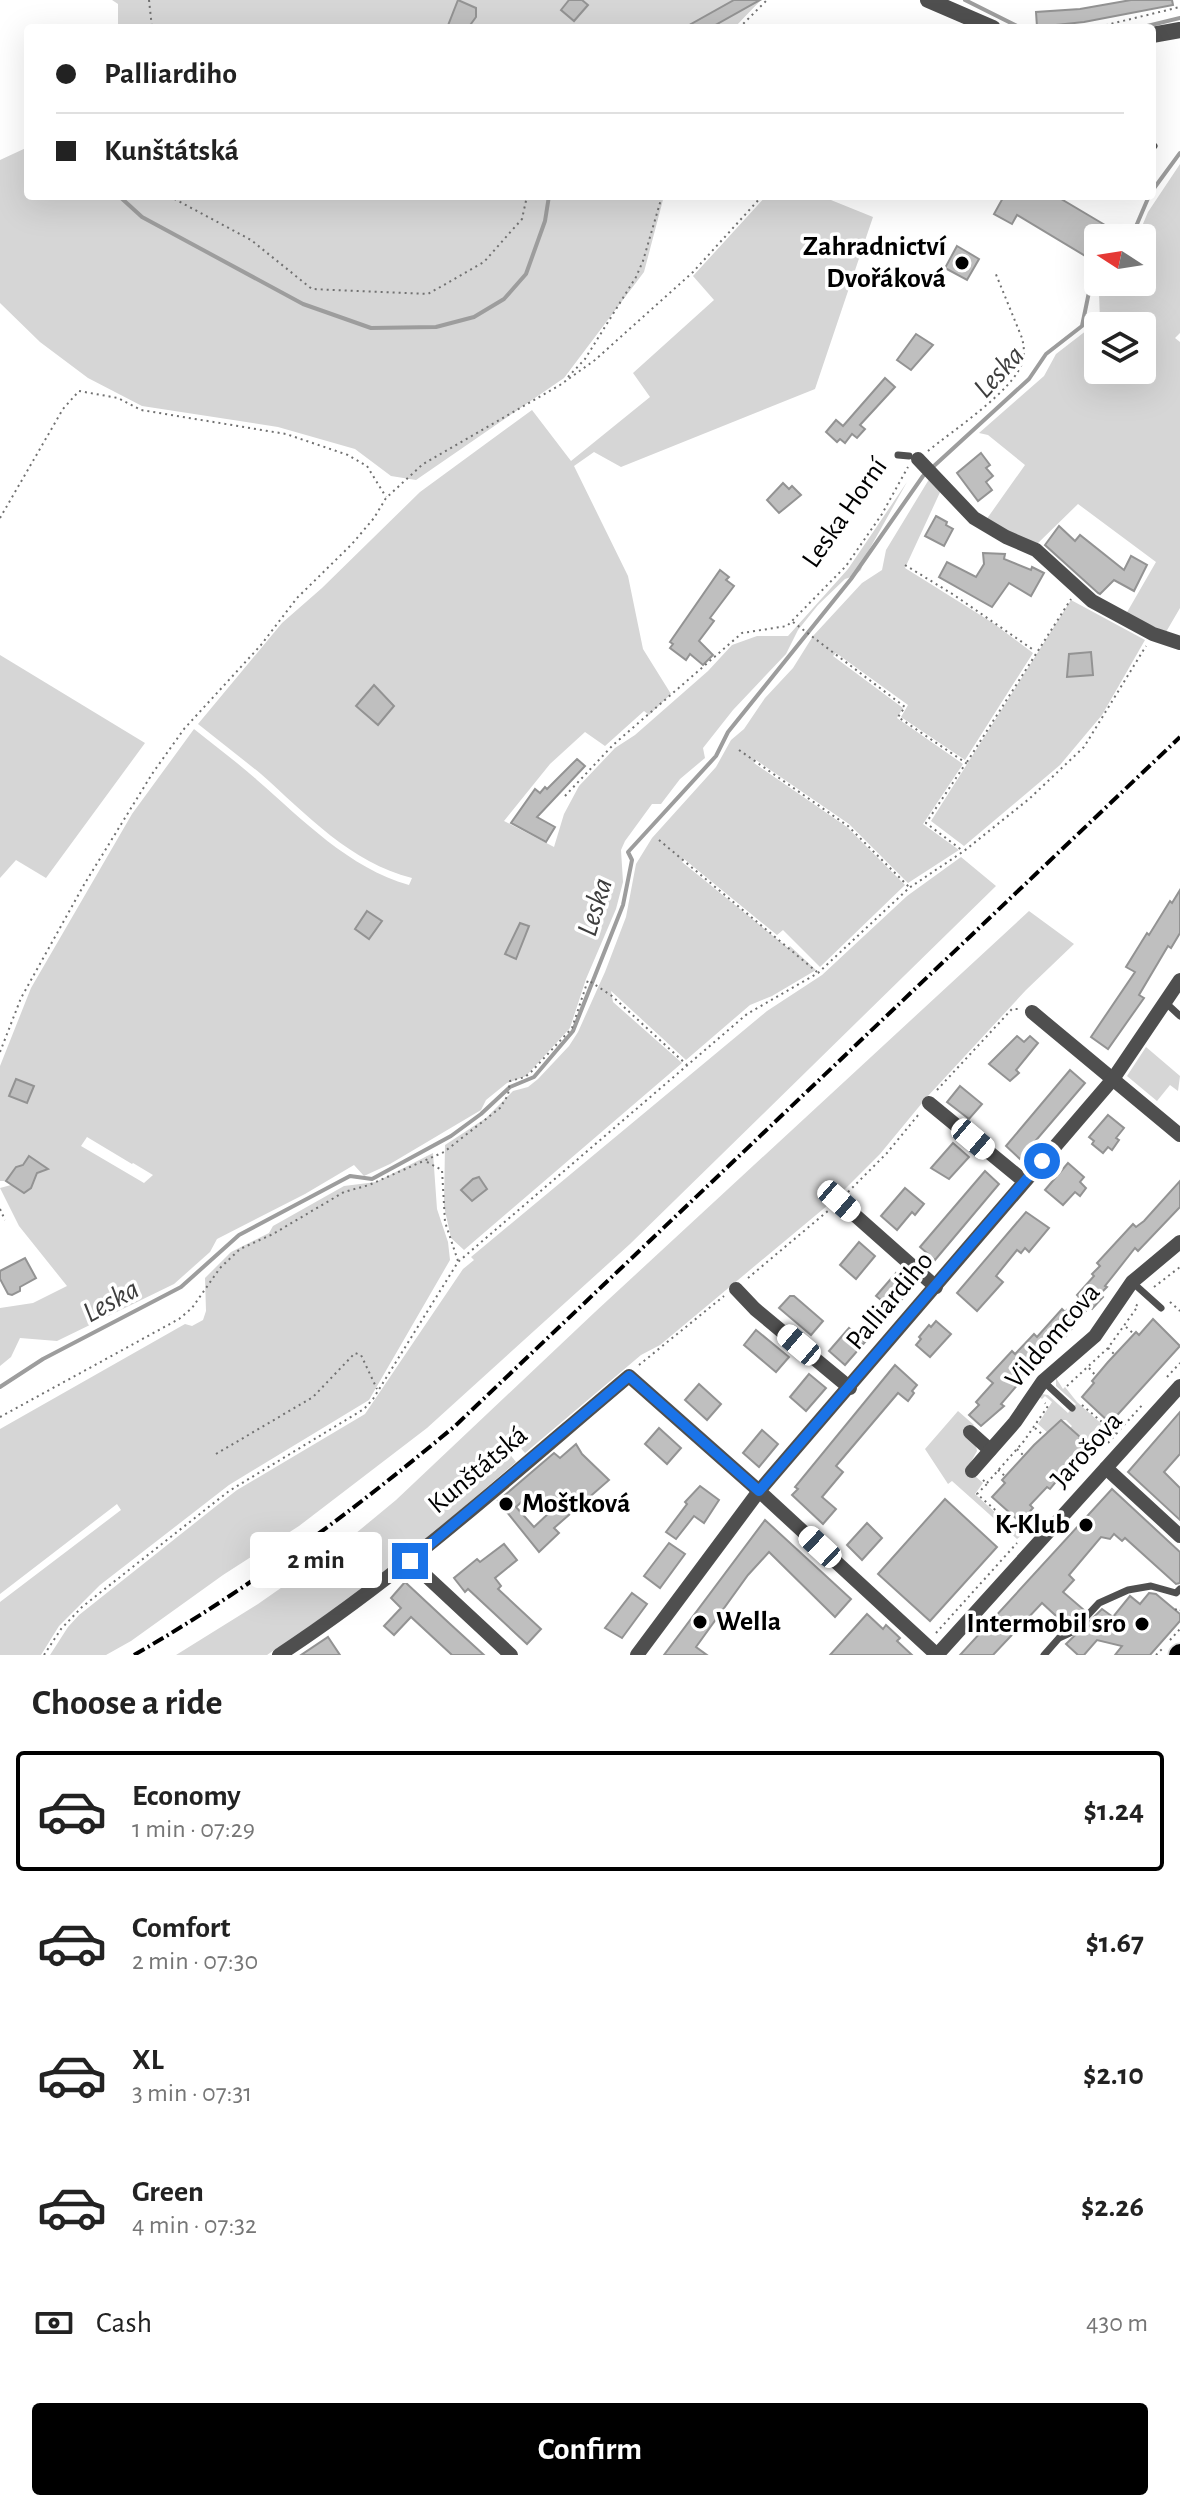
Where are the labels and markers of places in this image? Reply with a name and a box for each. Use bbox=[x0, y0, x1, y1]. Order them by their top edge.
place label: Zahradnictví Dvořáková bbox=[803, 233, 947, 293]
marker: Zahradnictví Dvořáková bbox=[953, 254, 971, 272]
place label: Moštková bbox=[522, 1490, 630, 1518]
marker: Moštková bbox=[497, 1495, 515, 1513]
place label: K-Klub bbox=[995, 1511, 1070, 1539]
marker: K-Klub bbox=[1077, 1516, 1095, 1534]
place label: Wella bbox=[716, 1608, 781, 1636]
place label: Intermobil sro bbox=[967, 1610, 1126, 1638]
marker: Wella bbox=[691, 1613, 709, 1631]
marker: Intermobil sro bbox=[1133, 1615, 1151, 1633]

